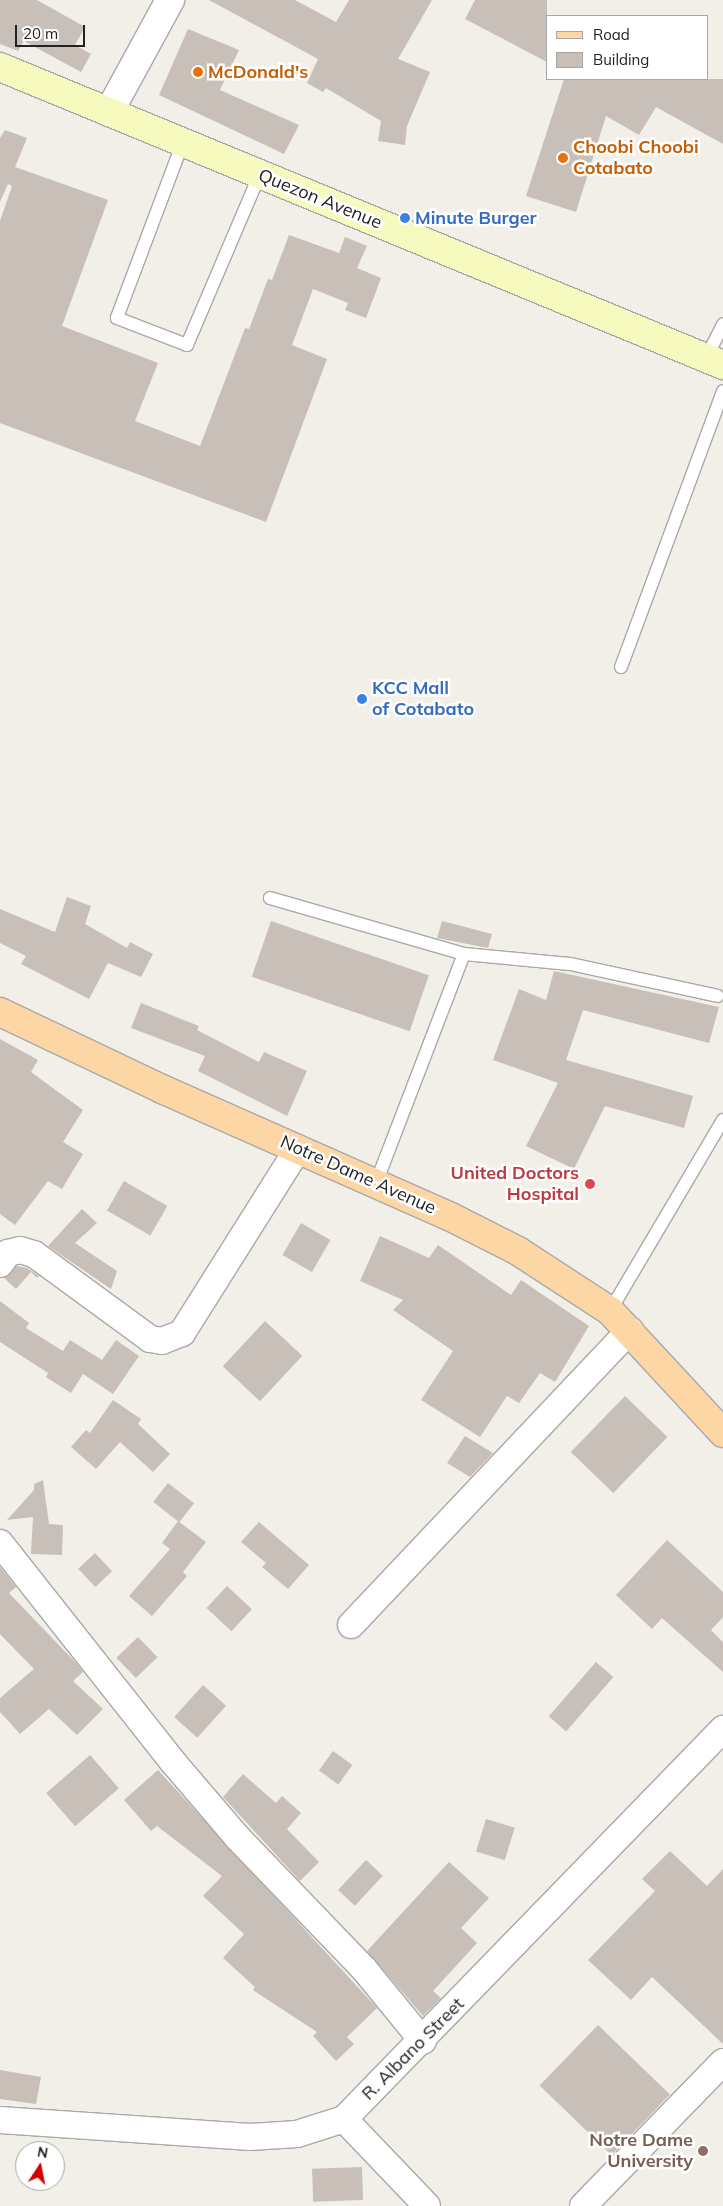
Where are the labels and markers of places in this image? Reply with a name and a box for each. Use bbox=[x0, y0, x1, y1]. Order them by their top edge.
place label: McDonald's bbox=[208, 61, 308, 83]
marker: McDonald's bbox=[192, 66, 204, 78]
place label: Choobi Choobi Cotabato bbox=[573, 137, 699, 180]
marker: Choobi Choobi Cotabato bbox=[557, 152, 569, 164]
place label: Minute Burger bbox=[415, 207, 537, 229]
marker: Minute Burger bbox=[399, 212, 411, 224]
place label: KCC Mall of Cotabato bbox=[372, 678, 474, 721]
marker: KCC Mall of Cotabato bbox=[356, 693, 368, 705]
place label: United Doctors Hospital bbox=[451, 1163, 579, 1206]
marker: United Doctors Hospital bbox=[583, 1177, 597, 1191]
place label: Notre Dame University bbox=[589, 2130, 693, 2172]
marker: Notre Dame University bbox=[697, 2145, 709, 2157]

